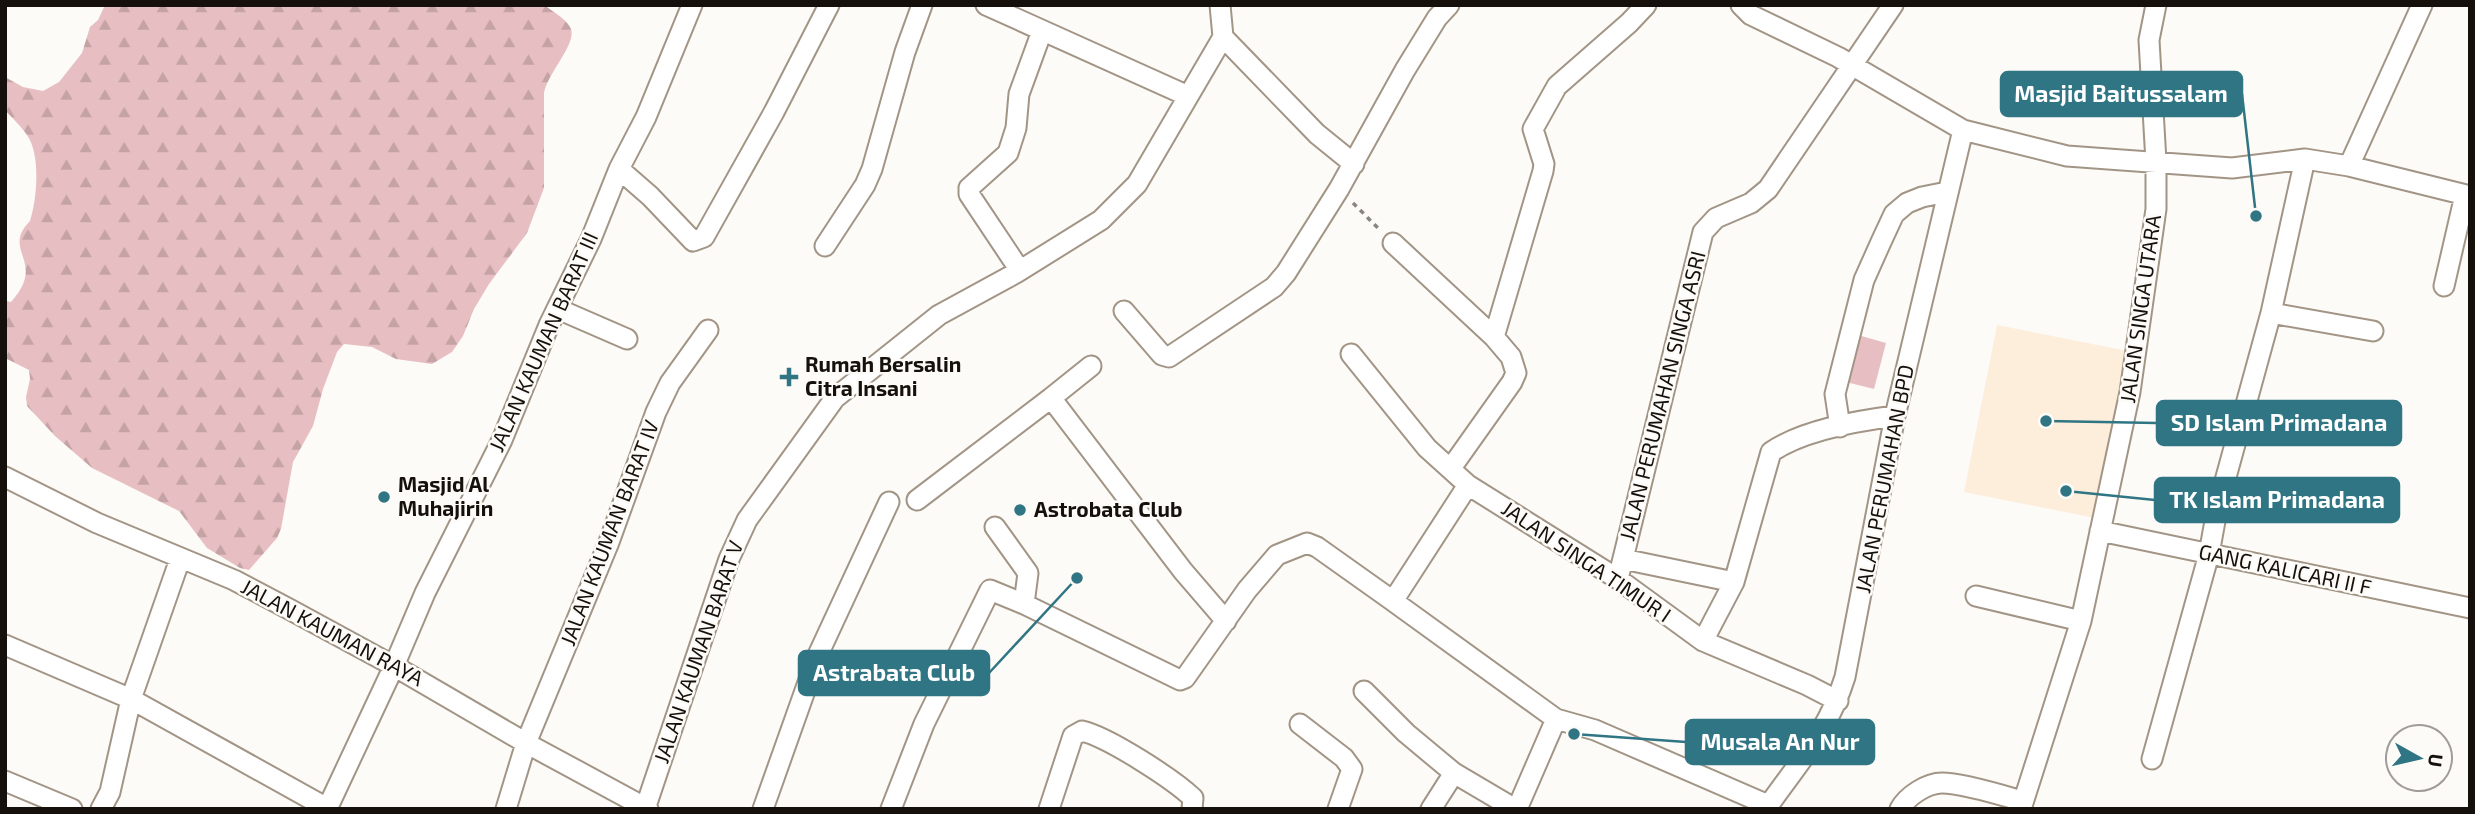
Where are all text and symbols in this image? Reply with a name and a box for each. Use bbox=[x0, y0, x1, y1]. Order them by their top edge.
callout: Masjid Baitussalam bbox=[2001, 72, 2242, 116]
text: Masjid Baitussalam bbox=[2014, 79, 2228, 107]
street label: JALAN SINGA UTARA bbox=[2114, 213, 2165, 405]
street label: JALAN KAUMAN BARAT III bbox=[483, 228, 602, 455]
street label: JALAN PERUMAHAN SINGA ASRI bbox=[1613, 248, 1710, 543]
place label: Rumah Bersalin Citra Insani bbox=[805, 351, 961, 400]
street label: JALAN PERUMAHAN BPD bbox=[1849, 362, 1918, 595]
marker: Rumah Bersalin Citra Insani bbox=[779, 367, 799, 387]
callout: SD Islam Primadana bbox=[2157, 401, 2401, 445]
text: SD Islam Primadana bbox=[2171, 408, 2387, 436]
street label: JALAN KAUMAN BARAT IV bbox=[554, 416, 663, 649]
place label: Masjid Al Muhajirin bbox=[398, 471, 493, 520]
callout: TK Islam Primadana bbox=[2155, 478, 2399, 522]
text: TK Islam Primadana bbox=[2169, 485, 2385, 513]
marker: Masjid Al Muhajirin bbox=[376, 489, 392, 505]
street label: JALAN SINGA TIMUR I bbox=[1497, 495, 1676, 627]
place label: Astrobata Club bbox=[1034, 496, 1182, 521]
marker: Astrobata Club bbox=[1012, 502, 1028, 518]
street label: JALAN KAUMAN BARAT V bbox=[648, 537, 747, 766]
street label: GANG KALICARI II F bbox=[2197, 538, 2374, 599]
street label: JALAN KAUMAN RAYA bbox=[237, 573, 428, 690]
callout: Astrabata Club bbox=[799, 651, 989, 695]
text: Astrabata Club bbox=[813, 658, 975, 686]
callout: Musala An Nur bbox=[1686, 720, 1874, 764]
north arrow bbox=[2384, 723, 2454, 793]
text: Musala An Nur bbox=[1701, 727, 1860, 755]
text: U bbox=[2424, 752, 2449, 768]

